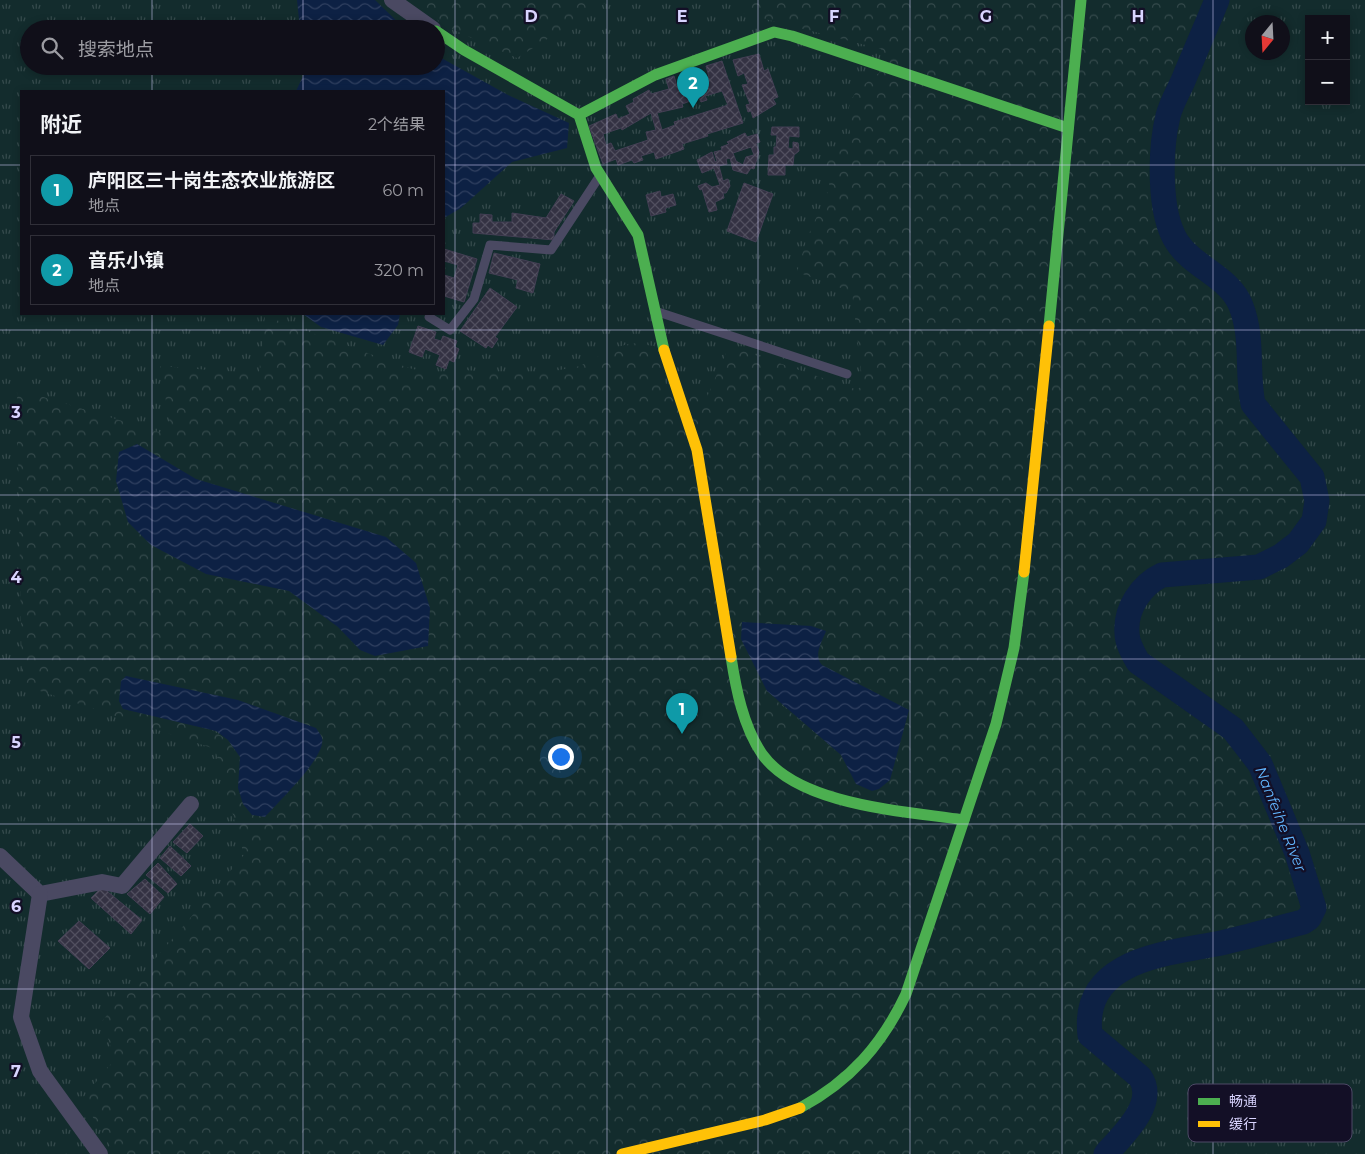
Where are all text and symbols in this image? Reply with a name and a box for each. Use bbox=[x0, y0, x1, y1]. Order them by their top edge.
text: D bbox=[524, 7, 538, 26]
text: E bbox=[677, 7, 687, 26]
text: F bbox=[829, 7, 839, 26]
text: G bbox=[980, 7, 992, 26]
text: H bbox=[1132, 7, 1144, 26]
north arrow bbox=[1245, 15, 1290, 60]
map controls bbox=[1305, 15, 1350, 105]
button: + bbox=[1305, 15, 1350, 60]
search box bbox=[20, 20, 445, 75]
icon: search bbox=[38, 34, 66, 62]
text: 搜索地点 bbox=[78, 38, 154, 61]
button: − bbox=[1305, 60, 1350, 105]
pin: 2 bbox=[677, 67, 709, 108]
text: 附近 bbox=[40, 112, 82, 137]
text: 2个结果 bbox=[368, 115, 425, 134]
text: 庐阳区三十岗生态农业旅游区 bbox=[88, 169, 335, 192]
text: 1 bbox=[54, 181, 60, 200]
text: 60 m bbox=[382, 181, 424, 200]
text: 地点 bbox=[88, 196, 120, 215]
text: 音乐小镇 bbox=[88, 249, 164, 272]
text: 2 bbox=[52, 261, 62, 280]
text: 320 m bbox=[374, 261, 424, 280]
text: 地点 bbox=[88, 276, 120, 295]
text: 3 bbox=[10, 403, 21, 422]
text: 4 bbox=[10, 568, 22, 587]
pin: 1 bbox=[666, 693, 698, 734]
text: 5 bbox=[11, 733, 21, 752]
your location bbox=[548, 744, 574, 770]
water label: Nanfeihe River bbox=[1251, 764, 1311, 875]
text: 6 bbox=[11, 897, 21, 916]
text: 7 bbox=[11, 1062, 21, 1081]
legend bbox=[1188, 1084, 1352, 1142]
text: 畅通 bbox=[1229, 1092, 1257, 1110]
text: 缓行 bbox=[1229, 1115, 1257, 1133]

